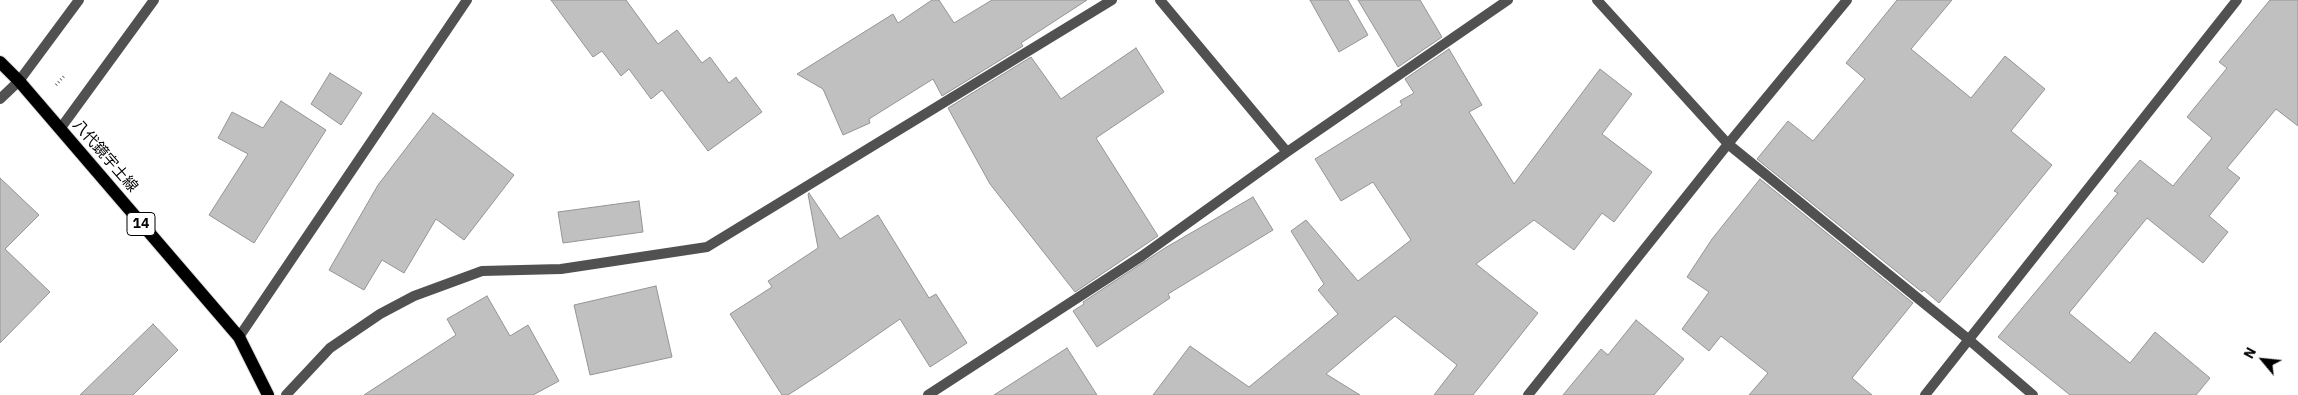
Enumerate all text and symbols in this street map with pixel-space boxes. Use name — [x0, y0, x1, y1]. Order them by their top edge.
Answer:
street label: 八代鏡宇土線 — [69, 116, 141, 196]
road number: 14 — [127, 212, 155, 235]
north arrow — [2238, 335, 2288, 385]
text: N — [2239, 344, 2260, 362]

